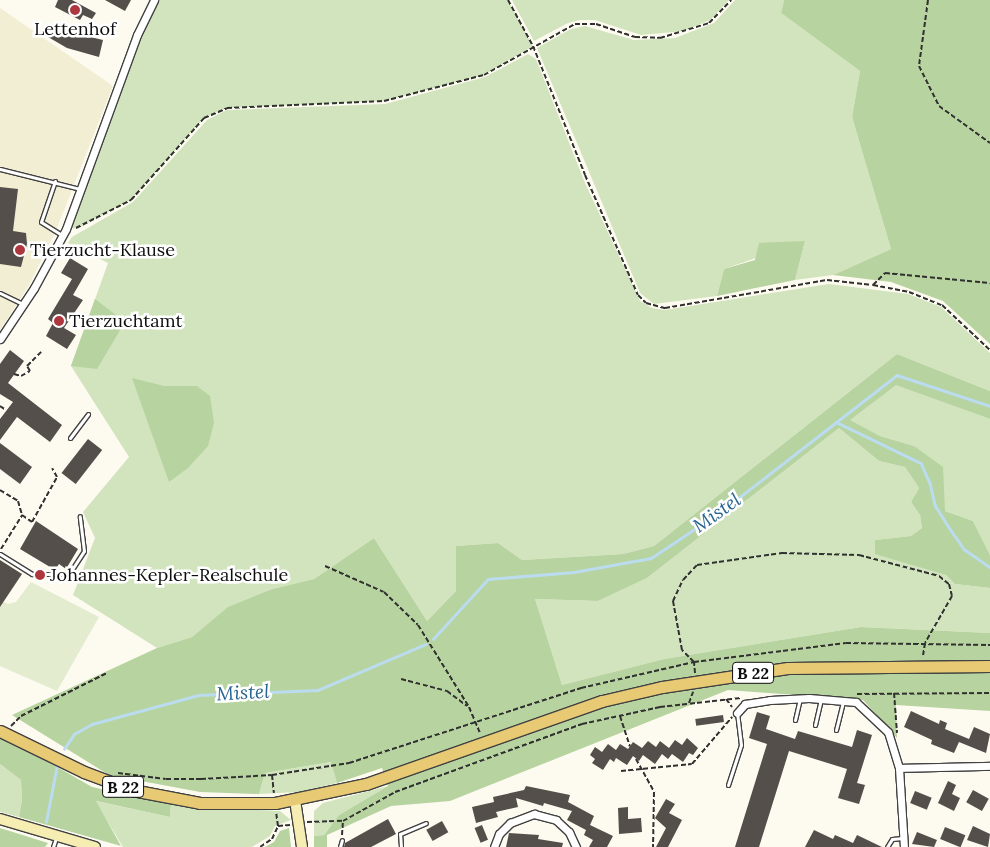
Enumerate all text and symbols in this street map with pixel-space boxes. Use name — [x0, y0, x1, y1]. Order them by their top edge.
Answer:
marker: Lettenhof — [69, 4, 81, 16]
place label: Lettenhof — [34, 18, 116, 40]
place label: Tierzucht-Klause — [30, 239, 175, 261]
marker: Tierzucht-Klause — [14, 244, 26, 256]
place label: Tierzuchtamt — [69, 310, 182, 332]
marker: Tierzuchtamt — [53, 315, 65, 327]
water label: Mistel — [689, 488, 745, 538]
place label: Johannes-Kepler-Realschule — [50, 564, 288, 586]
marker: Johannes-Kepler-Realschule — [34, 569, 46, 581]
road number: B 22 — [732, 660, 774, 686]
water label: Mistel — [216, 680, 270, 706]
road number: B 22 — [102, 774, 144, 800]

